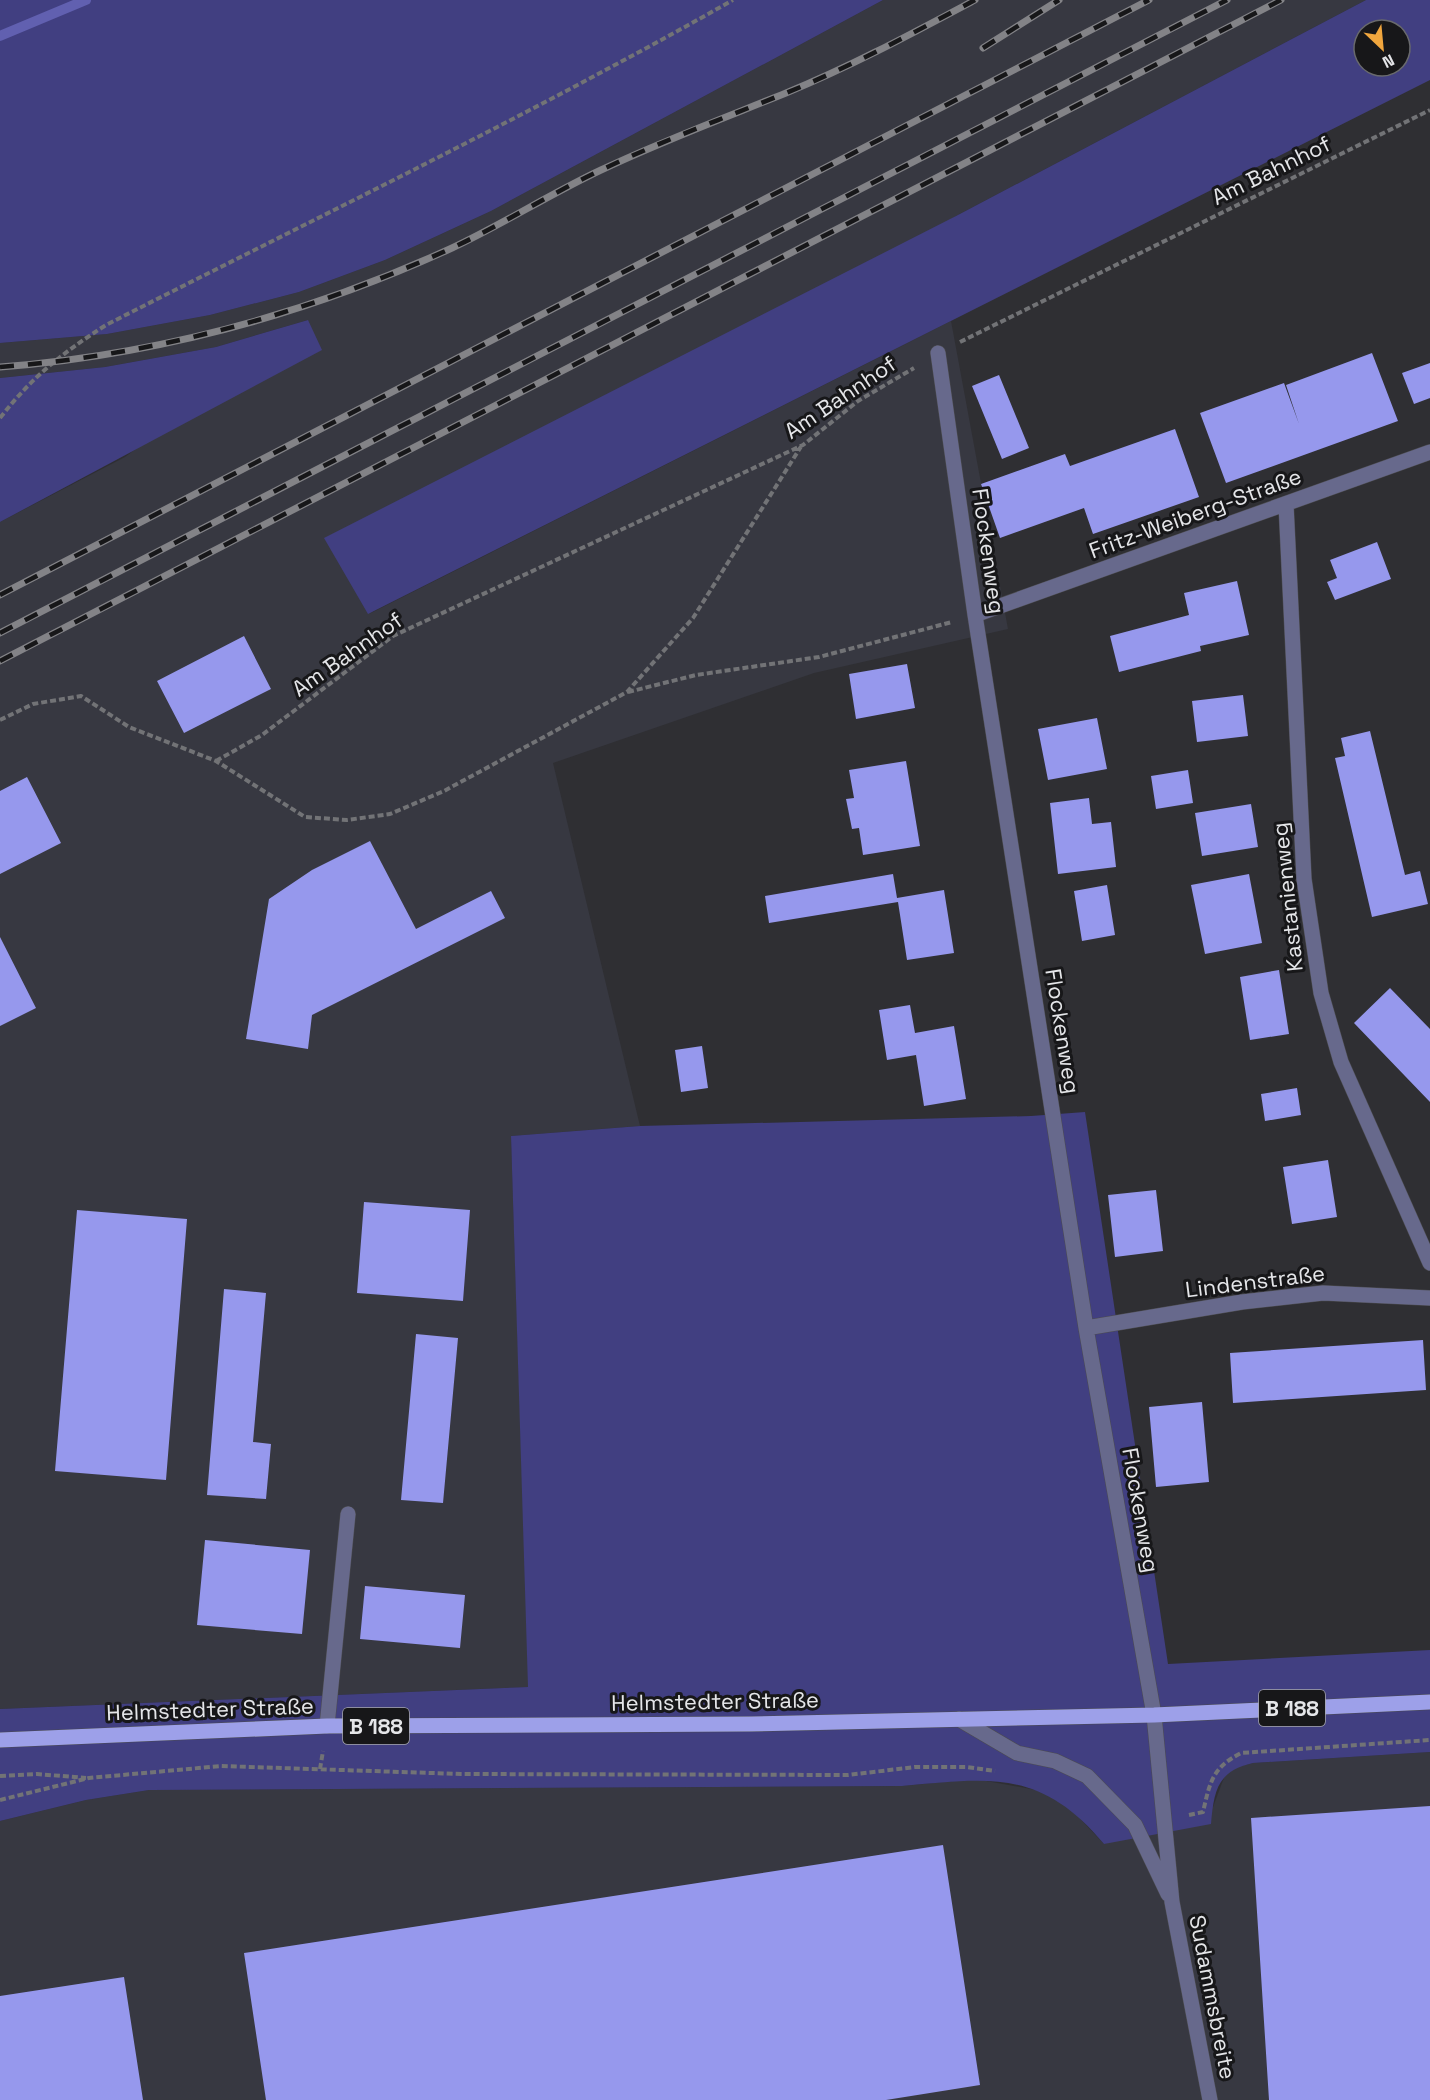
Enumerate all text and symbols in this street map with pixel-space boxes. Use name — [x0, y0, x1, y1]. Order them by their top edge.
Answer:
north arrow — [1352, 18, 1412, 78]
text: N — [1379, 49, 1398, 73]
street label: Am Bahnhof — [1207, 129, 1335, 211]
street label: Am Bahnhof — [779, 349, 902, 445]
street label: Fritz-Weiberg-Straße — [1085, 462, 1305, 564]
street label: Flockenweg — [966, 487, 1012, 615]
street label: Am Bahnhof — [286, 605, 408, 702]
street label: Kastanienweg — [1265, 821, 1309, 973]
street label: Flockenweg — [1039, 966, 1087, 1096]
street label: Lindenstraße — [1184, 1259, 1326, 1303]
street label: Flockenweg — [1116, 1445, 1166, 1575]
street label: Helmstedter Straße — [611, 1685, 819, 1717]
road number: B 188 — [1259, 1690, 1325, 1726]
street label: Helmstedter Straße — [106, 1691, 314, 1727]
road number: B 188 — [343, 1708, 409, 1744]
street label: Sudammsbreite — [1183, 1913, 1243, 2081]

